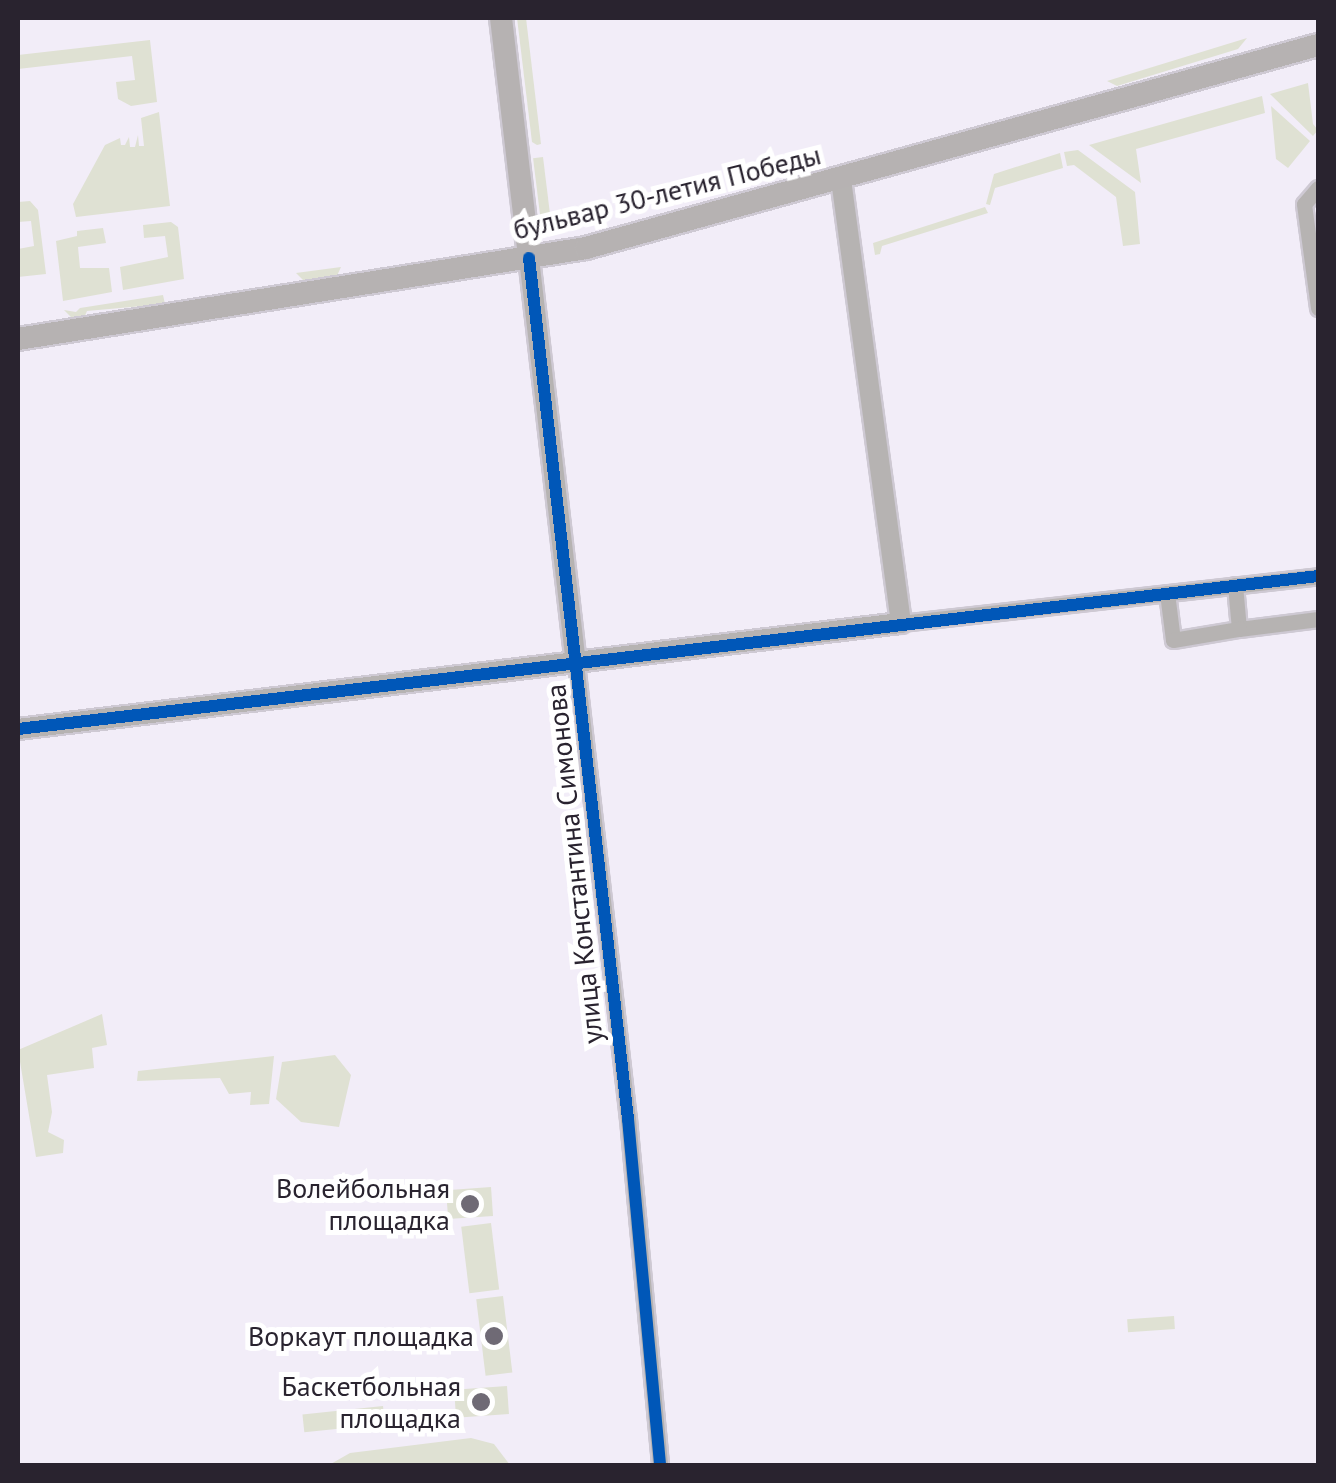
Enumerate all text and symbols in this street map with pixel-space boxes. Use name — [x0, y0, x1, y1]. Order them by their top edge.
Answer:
street label: бульвар 30-летия Победы — [510, 138, 824, 246]
street label: улица Константина Симонова — [538, 682, 610, 1046]
place label: Волейбольная площадка — [276, 1171, 450, 1237]
marker: Волейбольная площадка — [459, 1193, 481, 1215]
place label: Воркаут площадка — [247, 1319, 474, 1353]
marker: Воркаут площадка — [483, 1325, 505, 1347]
place label: Баскетбольная площадка — [281, 1369, 461, 1435]
marker: Баскетбольная площадка — [470, 1391, 492, 1413]

